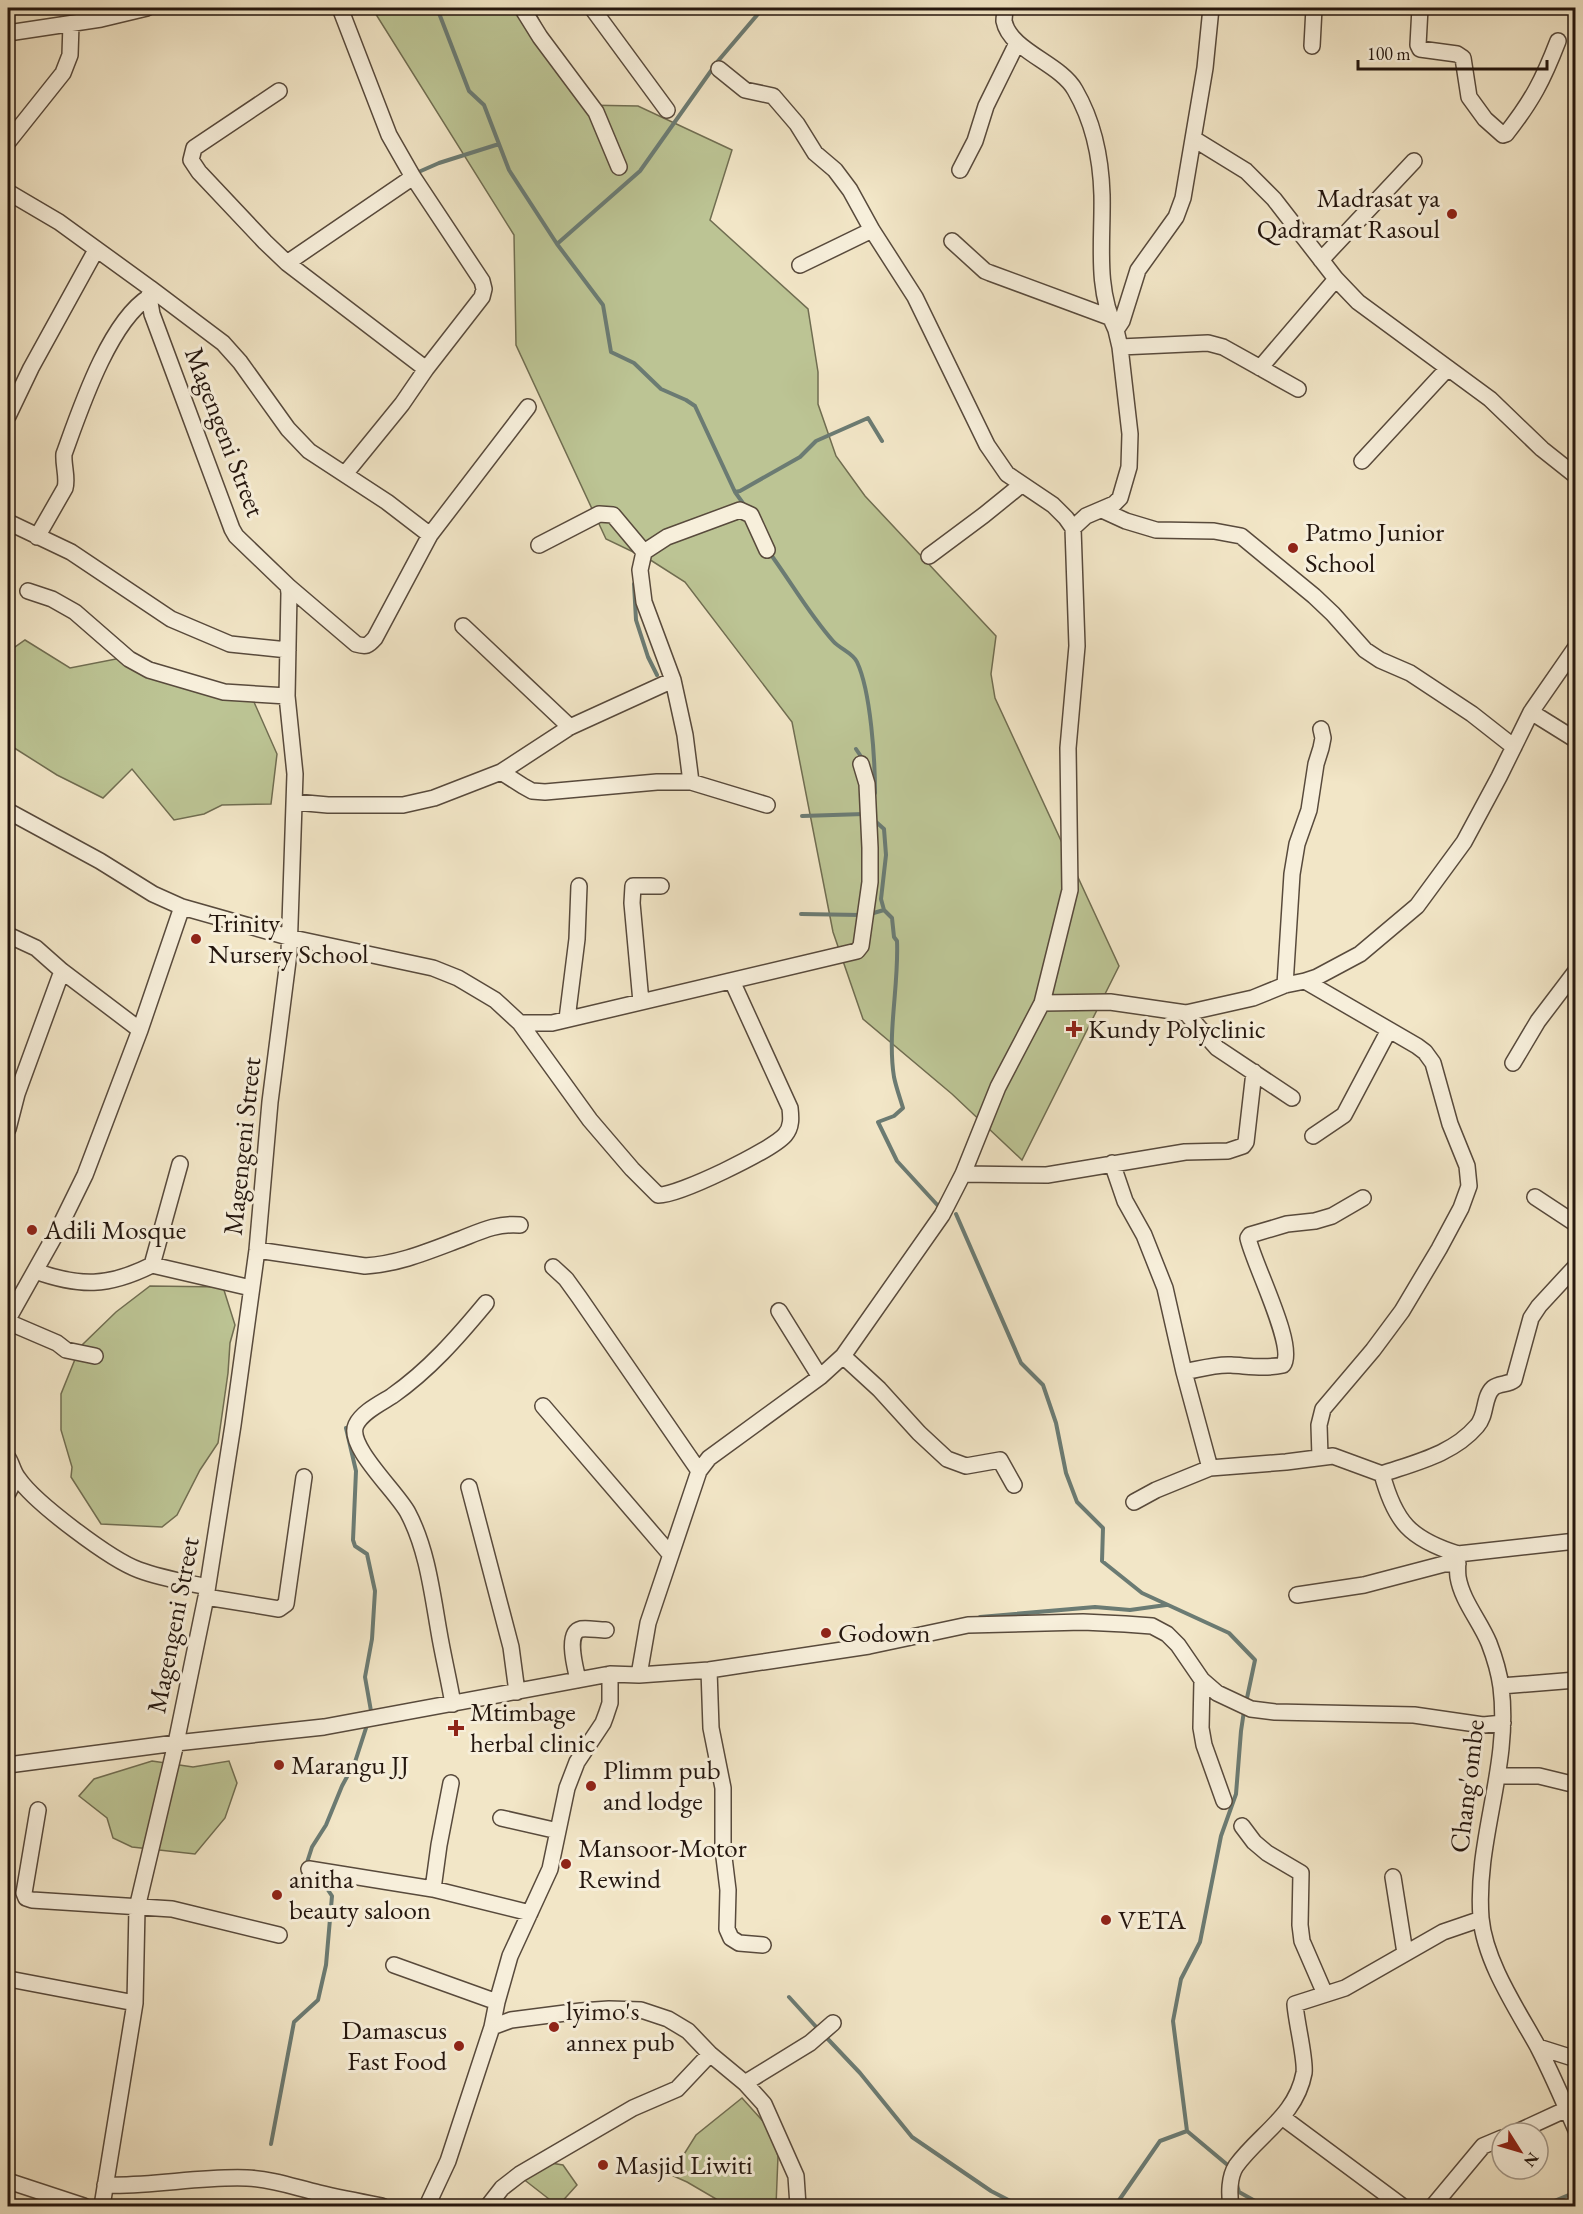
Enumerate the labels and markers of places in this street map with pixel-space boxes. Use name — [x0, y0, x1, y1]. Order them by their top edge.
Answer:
place label: Madrasat ya Qadramat Rasoul — [1257, 180, 1440, 246]
marker: Madrasat ya Qadramat Rasoul — [1445, 207, 1459, 221]
place label: Patmo Junior School — [1305, 514, 1444, 580]
marker: Patmo Junior School — [1286, 541, 1300, 555]
place label: Trinity Nursery School — [208, 905, 368, 971]
marker: Trinity Nursery School — [189, 932, 203, 946]
place label: Kundy Polyclinic — [1088, 1011, 1266, 1046]
marker: Kundy Polyclinic — [1065, 1020, 1083, 1038]
place label: Adili Mosque — [43, 1212, 186, 1247]
marker: Adili Mosque — [25, 1223, 39, 1237]
place label: Godown — [838, 1615, 930, 1650]
marker: Godown — [819, 1626, 833, 1640]
place label: Mtimbage herbal clinic — [470, 1694, 595, 1760]
marker: Mtimbage herbal clinic — [447, 1719, 465, 1737]
place label: Marangu JJ — [291, 1747, 409, 1782]
place label: Plimm pub and lodge — [603, 1752, 721, 1818]
marker: Marangu JJ — [272, 1758, 286, 1772]
marker: Plimm pub and lodge — [584, 1779, 598, 1793]
place label: Mansoor-Motor Rewind — [578, 1830, 747, 1896]
marker: Mansoor-Motor Rewind — [559, 1857, 573, 1871]
place label: anitha beauty saloon — [289, 1861, 431, 1927]
marker: anitha beauty saloon — [270, 1888, 284, 1902]
place label: VETA — [1118, 1902, 1186, 1937]
marker: VETA — [1099, 1913, 1113, 1927]
place label: lyimo's annex pub — [566, 1993, 675, 2059]
place label: Damascus Fast Food — [341, 2012, 447, 2078]
marker: lyimo's annex pub — [547, 2020, 561, 2034]
marker: Damascus Fast Food — [452, 2039, 466, 2053]
place label: Masjid Liwiti — [615, 2147, 753, 2182]
marker: Masjid Liwiti — [596, 2158, 610, 2172]

